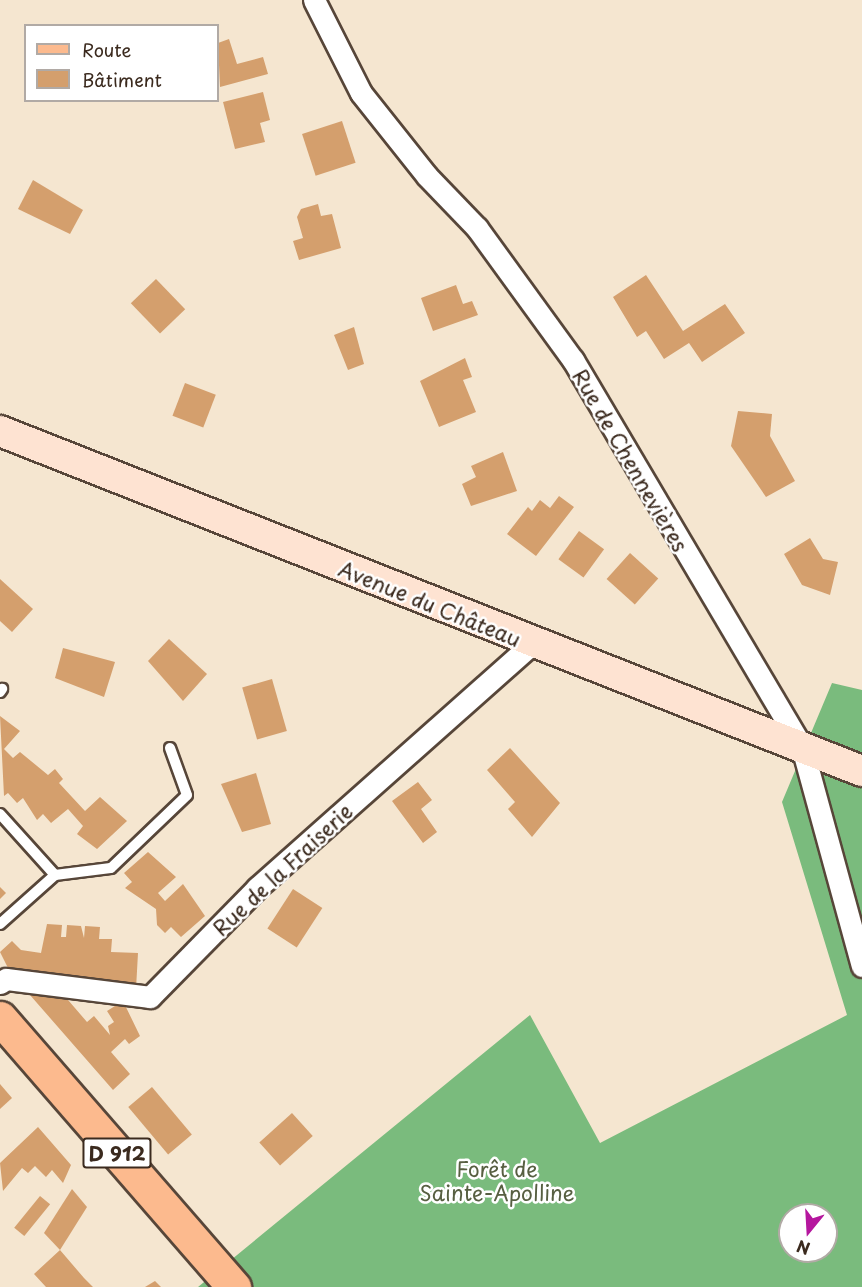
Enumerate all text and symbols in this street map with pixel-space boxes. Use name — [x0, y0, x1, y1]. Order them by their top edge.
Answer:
legend — [24, 24, 219, 102]
text: Route — [82, 36, 131, 63]
text: Bâtiment — [82, 66, 162, 93]
street label: Rue de Chennevières — [567, 362, 695, 558]
street label: Avenue du Château — [335, 555, 525, 651]
street label: Rue de la Fraiserie — [205, 796, 359, 942]
road number: D 912 — [81, 1136, 153, 1170]
park label: Forêt de Sainte-Apolline — [419, 1155, 575, 1205]
north arrow — [778, 1203, 838, 1263]
text: N — [793, 1235, 813, 1262]

